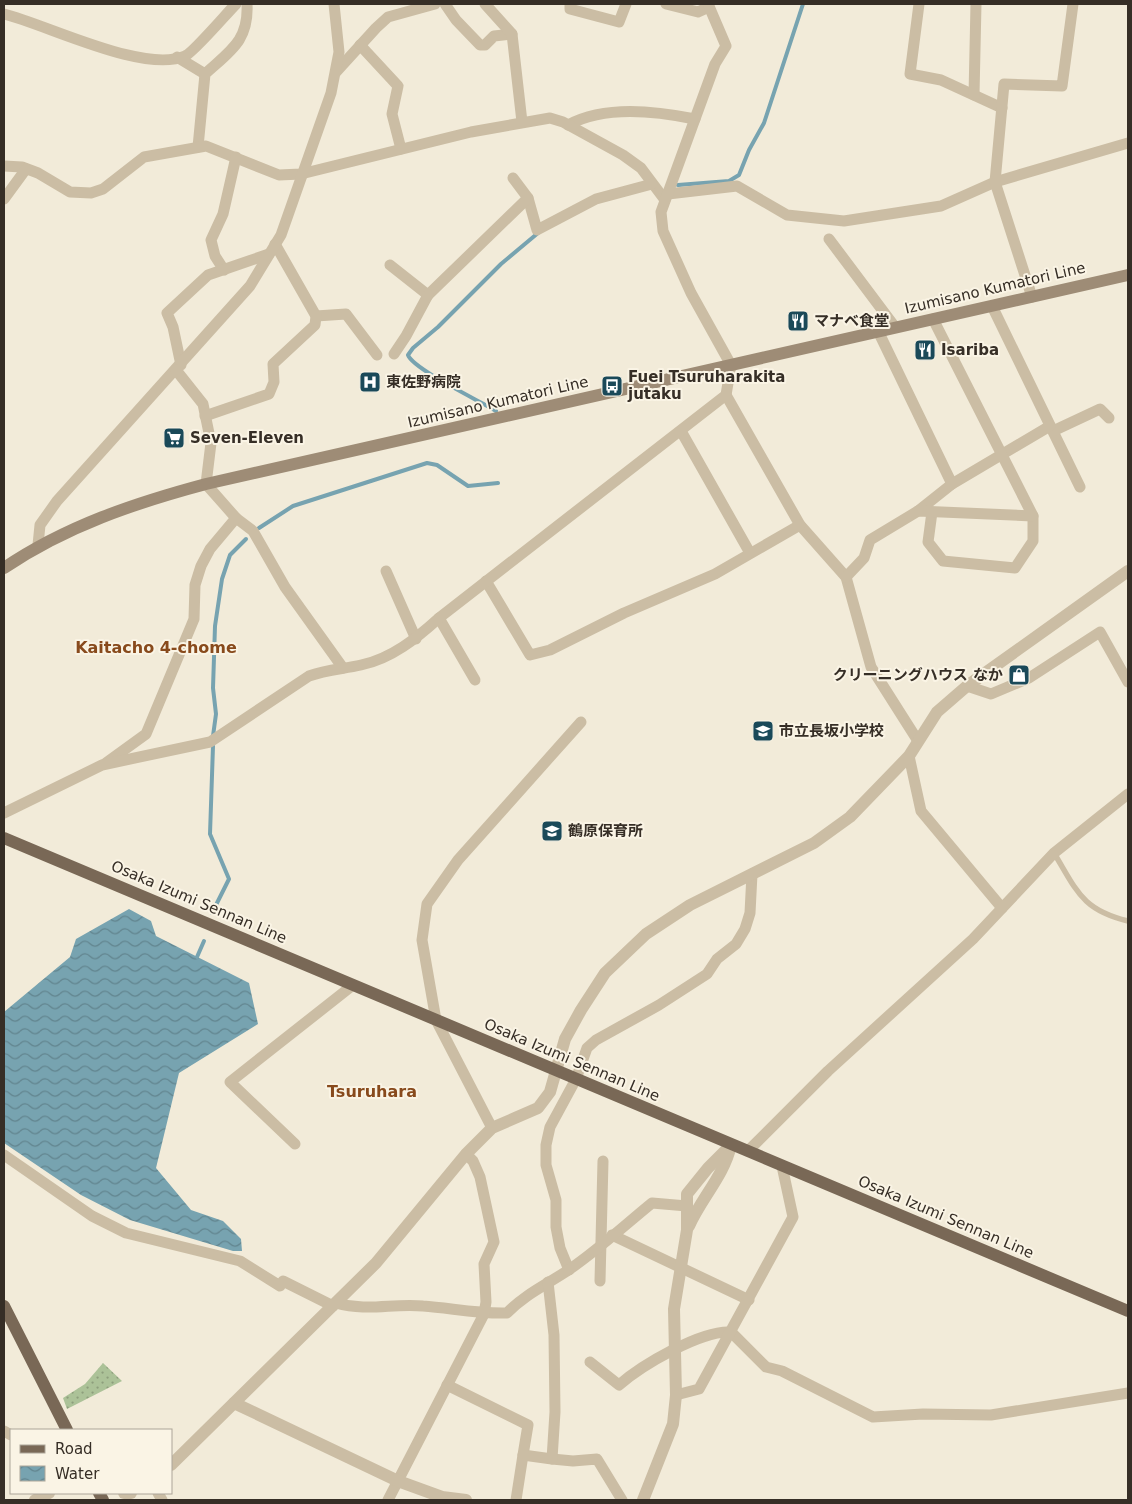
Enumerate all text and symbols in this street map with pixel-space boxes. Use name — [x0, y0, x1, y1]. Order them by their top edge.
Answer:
street label: Izumisano Kumatori Line — [903, 258, 1087, 318]
restaurant icon: マナベ食堂 — [786, 309, 810, 333]
place label: マナベ食堂 — [814, 312, 889, 330]
restaurant icon: Isariba — [913, 338, 937, 362]
place label: Isariba — [941, 341, 999, 359]
place label: Fuei Tsuruharakita jutaku — [627, 368, 785, 403]
hospital icon: 東佐野病院 — [358, 370, 382, 394]
street label: Izumisano Kumatori Line — [406, 372, 590, 432]
place label: 東佐野病院 — [386, 373, 461, 391]
bus stop icon: Fuei Tsuruharakita jutaku — [600, 374, 624, 398]
supermarket icon: Seven-Eleven — [162, 426, 186, 450]
place label: Seven-Eleven — [190, 429, 304, 447]
district label: Kaitacho 4-chome — [75, 638, 237, 657]
shop icon: クリーニングハウス なか — [1007, 663, 1031, 687]
place label: クリーニングハウス なか — [833, 666, 1003, 684]
school or university icon: 市立長坂小学校 — [751, 719, 775, 743]
place label: 市立長坂小学校 — [779, 722, 884, 740]
school or university icon: 鶴原保育所 — [540, 819, 564, 843]
place label: 鶴原保育所 — [568, 822, 643, 840]
street label: Osaka Izumi Sennan Line — [108, 857, 290, 947]
street label: Osaka Izumi Sennan Line — [481, 1015, 663, 1105]
district label: Tsuruhara — [327, 1082, 417, 1101]
street label: Osaka Izumi Sennan Line — [855, 1172, 1037, 1262]
legend — [10, 1429, 172, 1494]
text: Road — [55, 1440, 93, 1458]
text: Water — [55, 1465, 100, 1483]

